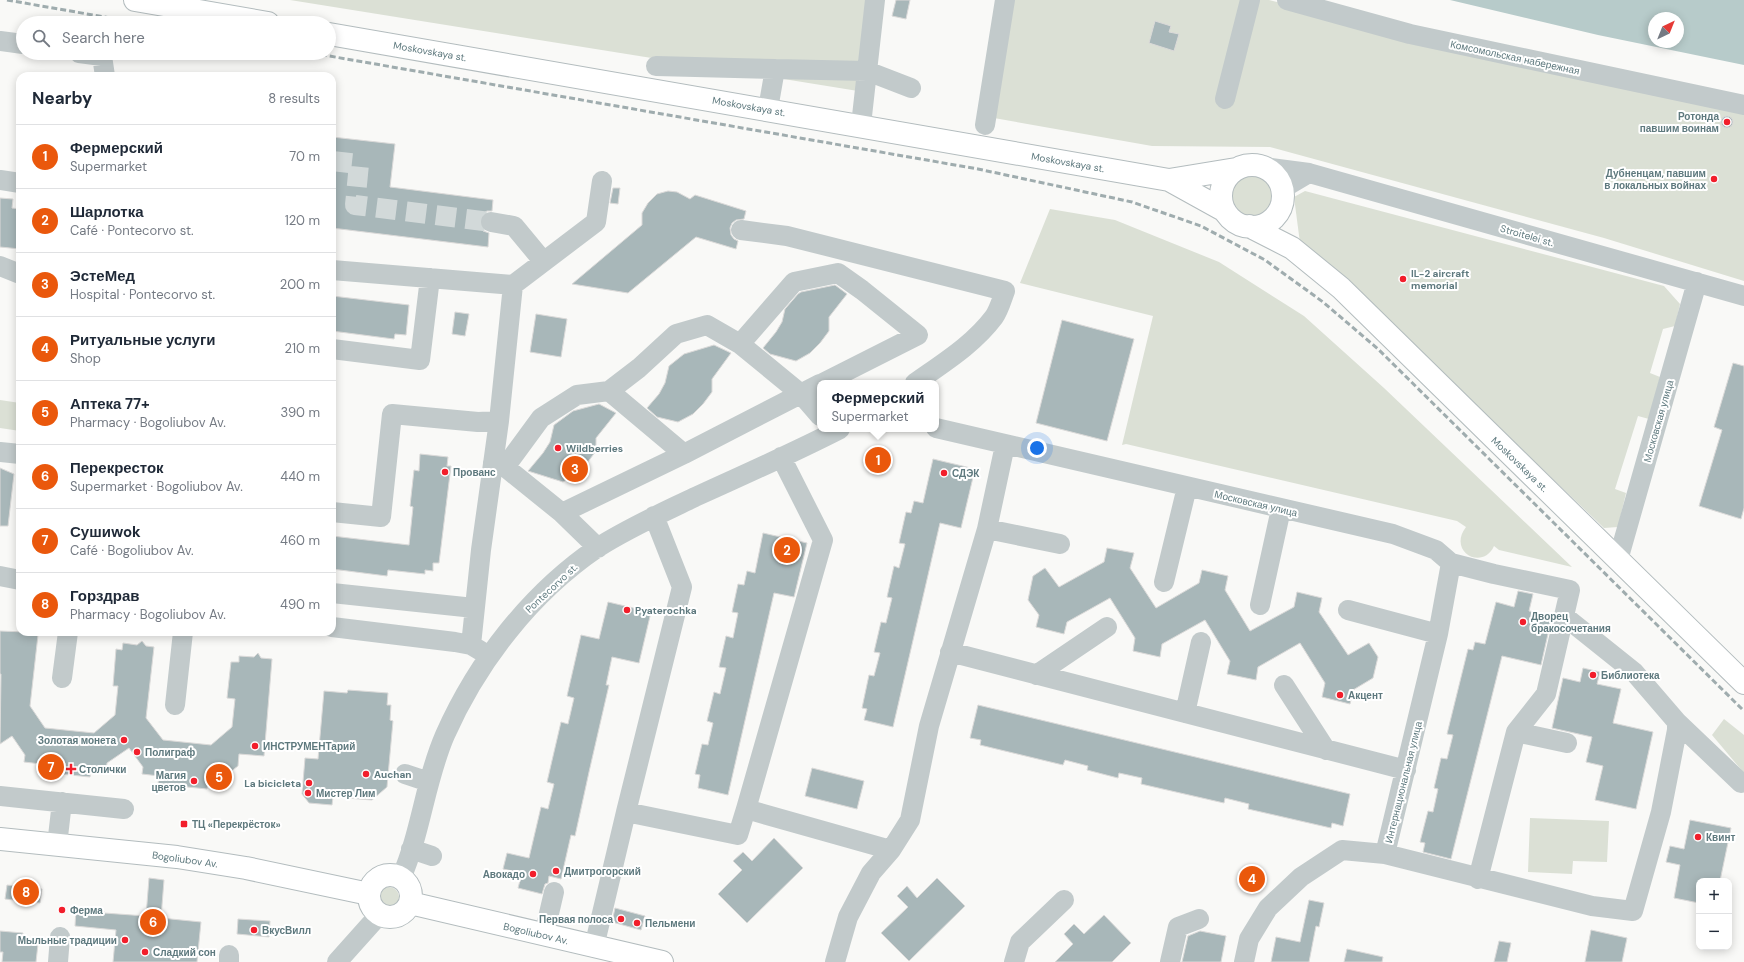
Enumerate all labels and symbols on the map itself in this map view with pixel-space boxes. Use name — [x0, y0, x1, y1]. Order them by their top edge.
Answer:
north arrow — [1648, 12, 1684, 48]
street label: Комсомольская набережная — [1449, 37, 1581, 78]
street label: Moskovskaya st. — [392, 39, 468, 64]
street label: Moskovskaya st. — [711, 94, 787, 119]
place label: Ротонда павшим воинам — [1640, 110, 1719, 135]
marker: Ротонда павшим воинам — [1722, 117, 1732, 127]
street label: Moskovskaya st. — [1030, 150, 1106, 175]
place label: Дубненцам, павшим в локальных войнах — [1604, 167, 1706, 192]
marker: Дубненцам, павшим в локальных войнах — [1709, 174, 1719, 184]
street label: Stroitelei st. — [1499, 222, 1555, 249]
place label: IL-2 aircraft memorial — [1411, 267, 1469, 292]
marker: IL-2 aircraft memorial — [1398, 274, 1408, 284]
street label: Московская улица — [1641, 378, 1677, 464]
street label: Moskovskaya st. — [1488, 434, 1551, 495]
your location — [1027, 438, 1047, 458]
place label: Wildberries — [566, 442, 623, 455]
marker: Wildberries — [553, 443, 563, 453]
pin: 1 — [865, 445, 891, 475]
pin: 3 — [562, 454, 588, 484]
place label: Прованс — [453, 466, 496, 479]
marker: Прованс — [440, 467, 450, 477]
place label: СДЭК — [952, 467, 980, 480]
marker: СДЭК — [939, 468, 949, 478]
street label: Московская улица — [1213, 488, 1299, 519]
pin: 2 — [774, 535, 800, 565]
street label: Pontecorvo st. — [523, 561, 580, 616]
place label: Pyaterochka — [635, 604, 697, 617]
marker: Pyaterochka — [622, 605, 632, 615]
place label: Дворец бракосочетания — [1531, 610, 1611, 635]
marker: Дворец бракосочетания — [1518, 617, 1528, 627]
place label: Библиотека — [1601, 669, 1660, 682]
marker: Библиотека — [1588, 670, 1598, 680]
place label: Акцент — [1348, 689, 1383, 702]
marker: Акцент — [1335, 690, 1345, 700]
street label: Интернациональная улица — [1382, 719, 1425, 844]
place label: Золотая монета — [38, 734, 116, 747]
marker: Золотая монета — [119, 735, 129, 745]
place label: ИНСТРУМЕНТарий — [263, 740, 355, 753]
marker: ИНСТРУМЕНТарий — [250, 741, 260, 751]
place label: Полиграф — [145, 746, 195, 759]
marker: Полиграф — [132, 747, 142, 757]
pin: 7 — [38, 752, 64, 782]
pin: 5 — [206, 762, 232, 792]
place label: Столички — [79, 763, 126, 776]
marker: Столички — [66, 764, 76, 774]
place label: Auchan — [374, 768, 411, 781]
place label: Магия цветов — [151, 769, 186, 794]
marker: Auchan — [361, 769, 371, 779]
marker: Магия цветов — [189, 776, 199, 786]
place label: La bicicleta — [244, 777, 301, 790]
marker: La bicicleta — [304, 778, 314, 788]
place label: Мистер Лим — [316, 787, 376, 800]
marker: Мистер Лим — [303, 788, 313, 798]
place label: ТЦ «Перекрёсток» — [192, 818, 281, 831]
marker: ТЦ «Перекрёсток» — [179, 819, 189, 829]
place label: Квинт — [1706, 831, 1735, 844]
marker: Квинт — [1693, 832, 1703, 842]
street label: Bogoliubov Av. — [151, 848, 219, 871]
pin: 4 — [1239, 864, 1265, 894]
place label: Дмитрогорский — [564, 865, 641, 878]
marker: Дмитрогорский — [551, 866, 561, 876]
place label: Авокадо — [483, 868, 525, 881]
marker: Авокадо — [528, 869, 538, 879]
pin: 8 — [13, 877, 39, 907]
place label: Ферма — [70, 904, 103, 917]
marker: Ферма — [57, 905, 67, 915]
pin: 6 — [140, 907, 166, 937]
place label: Первая полоса — [539, 913, 613, 926]
marker: Первая полоса — [616, 914, 626, 924]
place label: Пельмени — [645, 917, 695, 930]
marker: Пельмени — [632, 918, 642, 928]
street label: Bogoliubov Av. — [502, 920, 570, 947]
place label: ВкусВилл — [262, 924, 311, 937]
marker: ВкусВилл — [249, 925, 259, 935]
place label: Мыльные традиции — [18, 934, 117, 947]
marker: Мыльные традиции — [120, 935, 130, 945]
place label: Сладкий сон — [153, 946, 216, 959]
marker: Сладкий сон — [140, 947, 150, 957]

